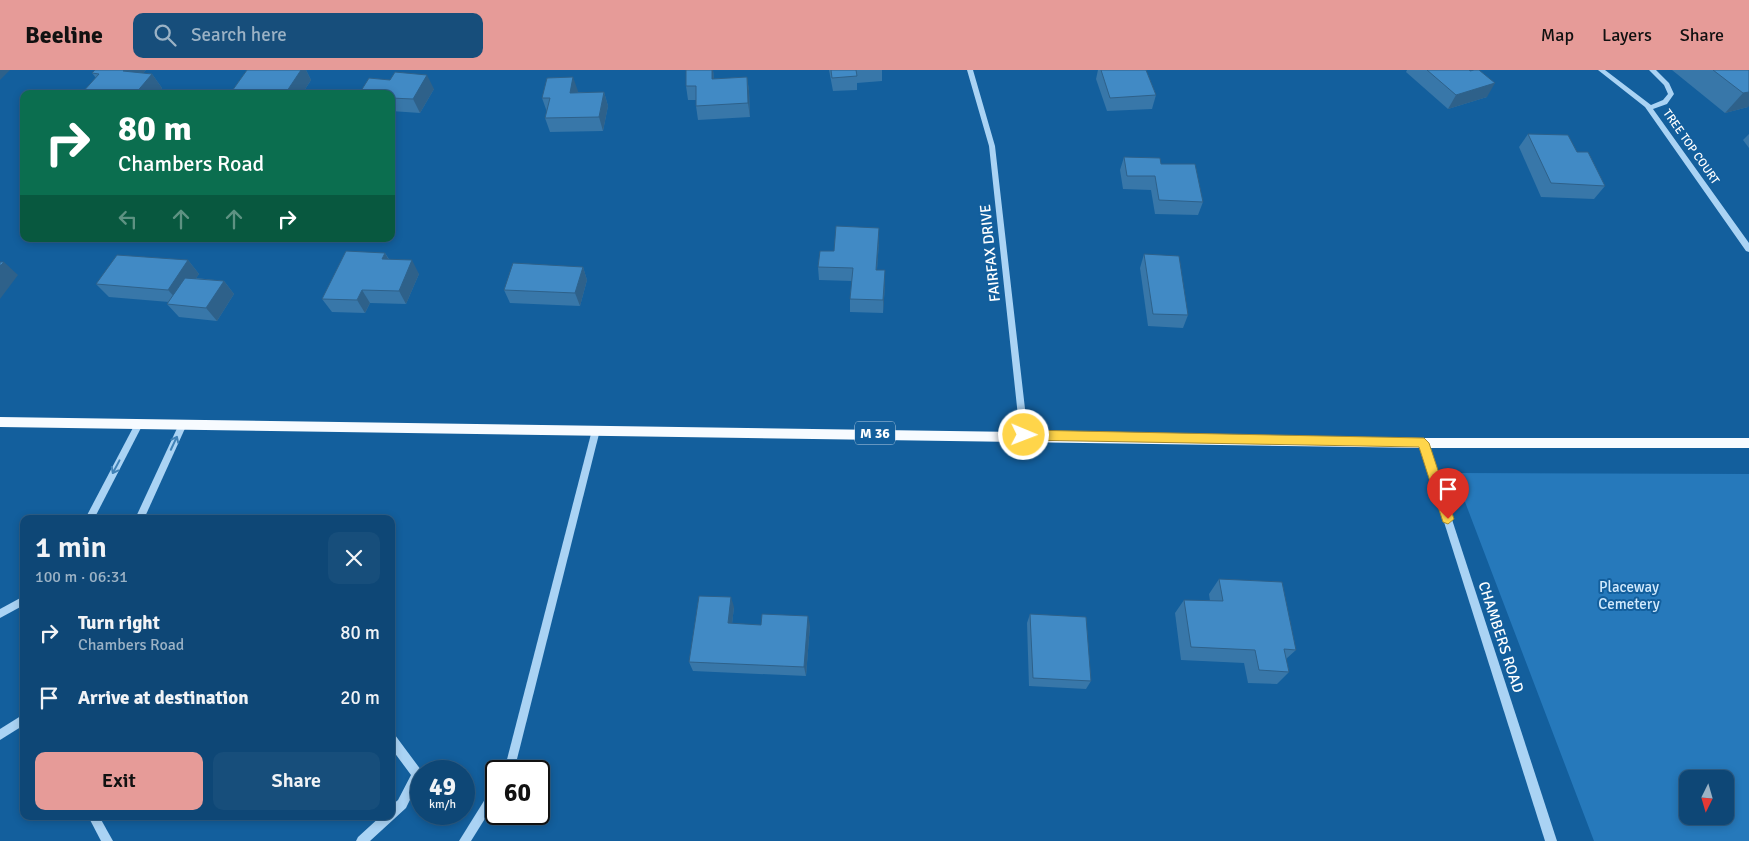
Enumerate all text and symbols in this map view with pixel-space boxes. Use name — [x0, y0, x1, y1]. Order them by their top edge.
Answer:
search box — [133, 13, 483, 58]
text: Beeline — [25, 20, 103, 50]
icon: search — [151, 21, 179, 49]
text: Search here — [191, 23, 287, 47]
text: Map — [1541, 24, 1574, 46]
text: Layers — [1602, 24, 1652, 46]
text: Share — [1680, 24, 1724, 46]
text: 80 m — [118, 107, 192, 150]
street label: TREE TOP COURT — [1660, 107, 1723, 188]
icon: right — [35, 110, 100, 175]
text: Chambers Road — [118, 150, 264, 177]
street label: FAIRFAX DRIVE — [976, 203, 1004, 303]
icon: left — [114, 205, 142, 233]
icon: ahead — [167, 205, 195, 233]
icon: ahead — [220, 205, 248, 233]
icon: right — [273, 205, 301, 233]
position arrow — [997, 408, 1049, 460]
road number: M 36 — [855, 422, 895, 444]
one-way arrow — [170, 436, 180, 451]
one-way arrow — [111, 460, 121, 475]
pin — [1427, 468, 1469, 519]
icon: arrive — [1434, 475, 1462, 503]
text: 1 min — [35, 529, 107, 566]
button: close — [328, 532, 380, 584]
text: 100 m · 06:31 — [35, 567, 128, 587]
park label: Placeway Cemetery — [1598, 578, 1660, 613]
street label: CHAMBERS ROAD — [1475, 579, 1527, 695]
text: Turn right — [78, 611, 160, 635]
icon: right — [35, 619, 63, 647]
text: 80 m — [340, 621, 380, 645]
text: Chambers Road — [78, 635, 184, 655]
icon: arrive — [35, 684, 63, 712]
text: Arrive at destination — [78, 686, 249, 710]
text: 20 m — [340, 686, 380, 710]
button: Exit — [35, 752, 203, 810]
button: Share — [213, 752, 380, 810]
speed limit sign: 60 — [485, 760, 550, 825]
north arrow — [1679, 770, 1734, 825]
map controls — [1679, 770, 1734, 825]
text: 49 — [429, 771, 456, 802]
text: km/h — [429, 797, 456, 812]

